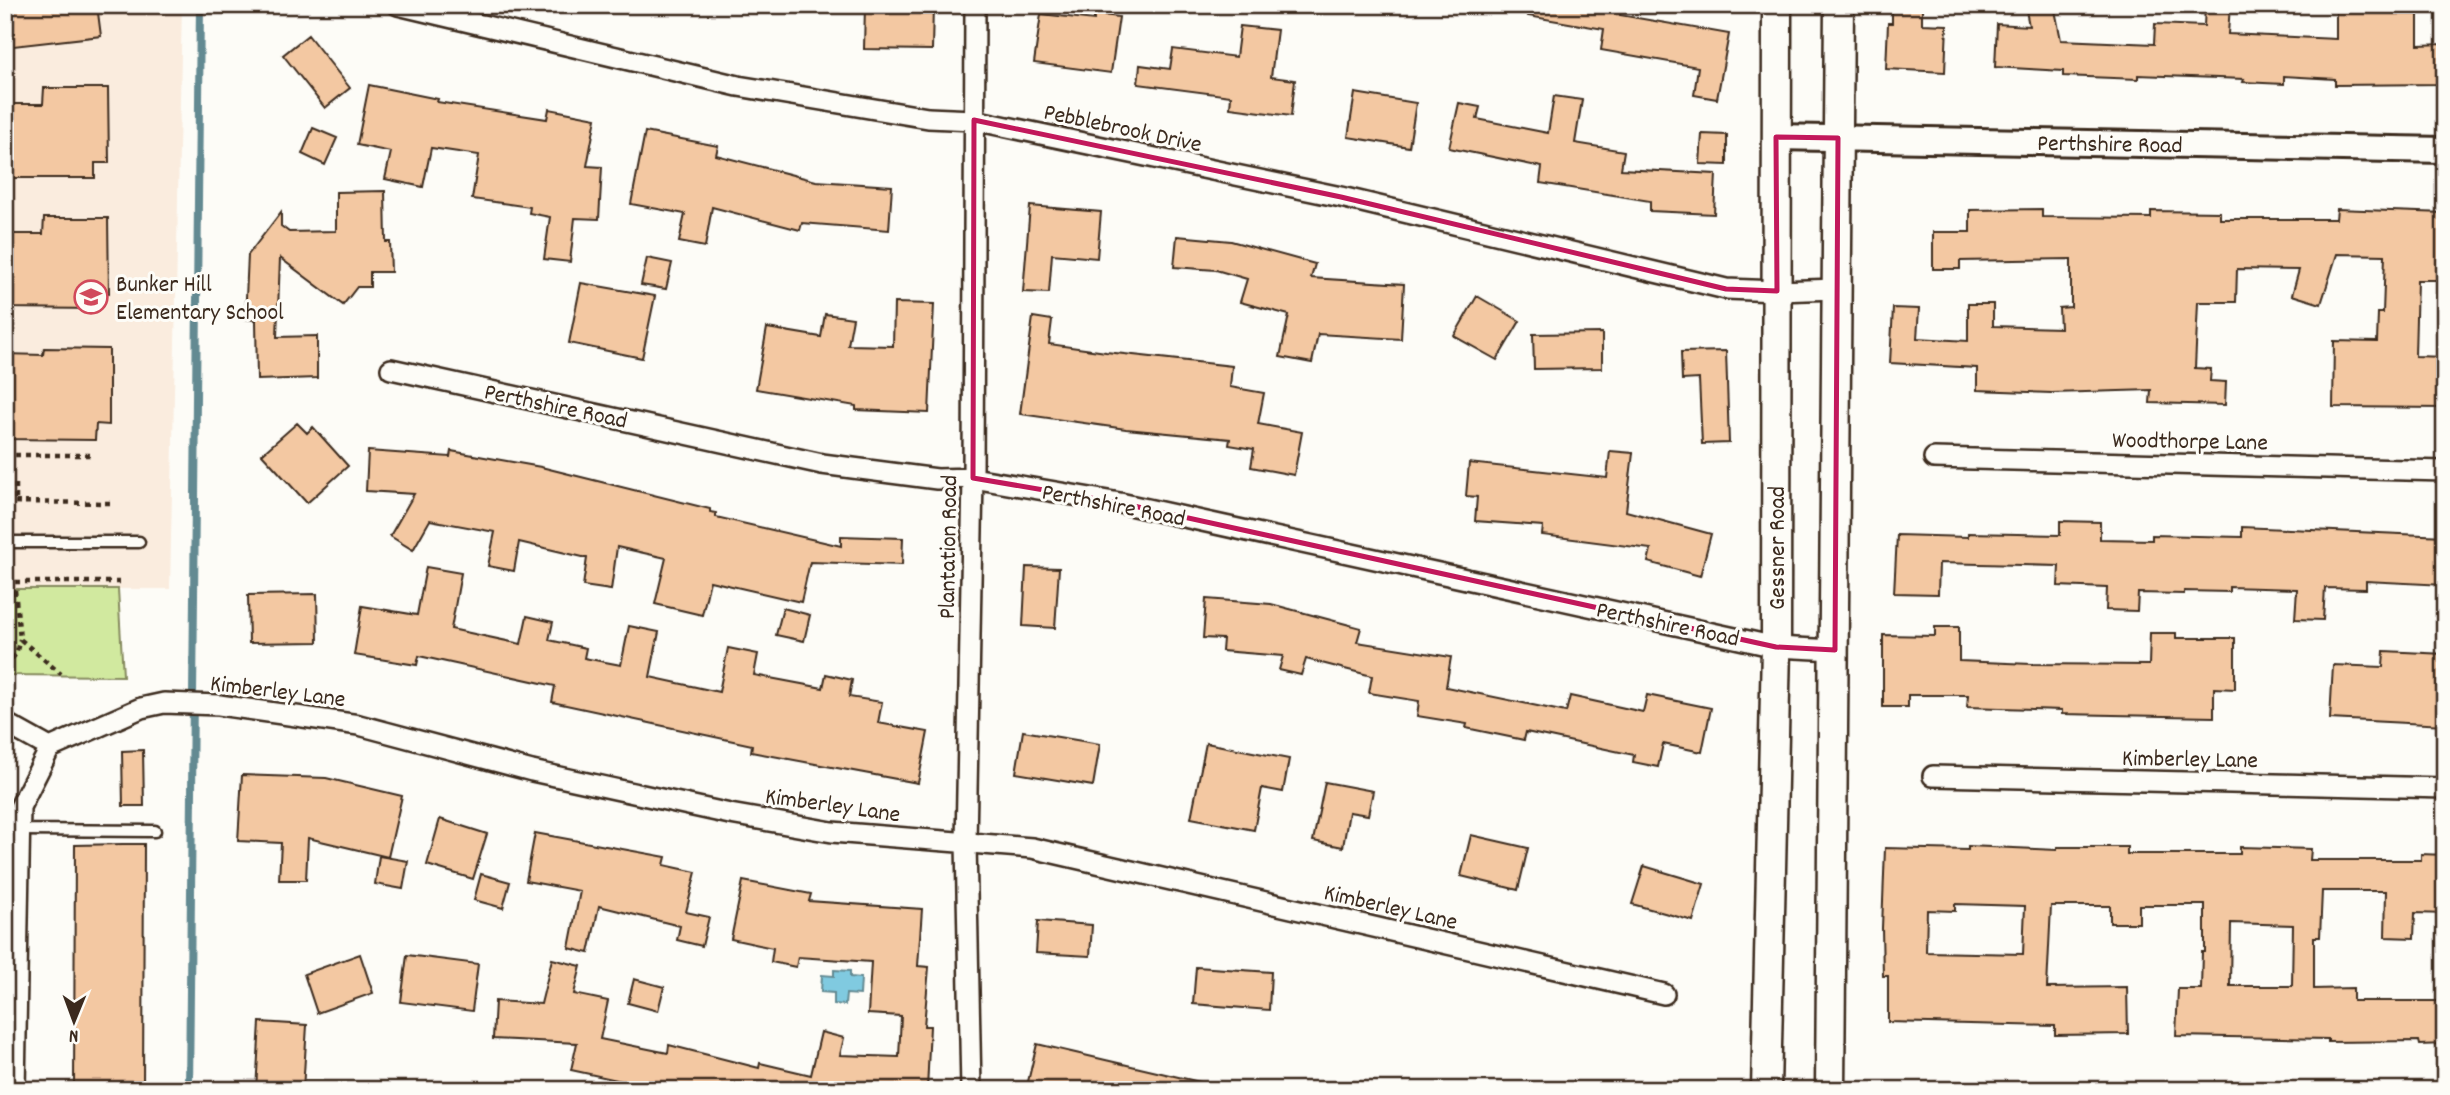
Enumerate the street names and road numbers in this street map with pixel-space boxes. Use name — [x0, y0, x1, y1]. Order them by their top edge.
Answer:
street label: Pebblebrook Drive — [1040, 97, 1205, 163]
street label: Perthshire Road — [2037, 128, 2183, 164]
street label: Perthshire Road — [481, 376, 630, 440]
street label: Woodthorpe Lane — [2112, 425, 2268, 461]
street label: Plantation Road — [932, 475, 968, 620]
street label: Perthshire Road — [1039, 476, 1188, 538]
street label: Gessner Road — [1762, 486, 1796, 610]
street label: Perthshire Road — [1593, 594, 1742, 658]
street label: Kimberley Lane — [208, 668, 347, 718]
street label: Kimberley Lane — [2122, 743, 2258, 779]
street label: Kimberley Lane — [763, 781, 902, 833]
street label: Kimberley Lane — [1320, 877, 1460, 941]

